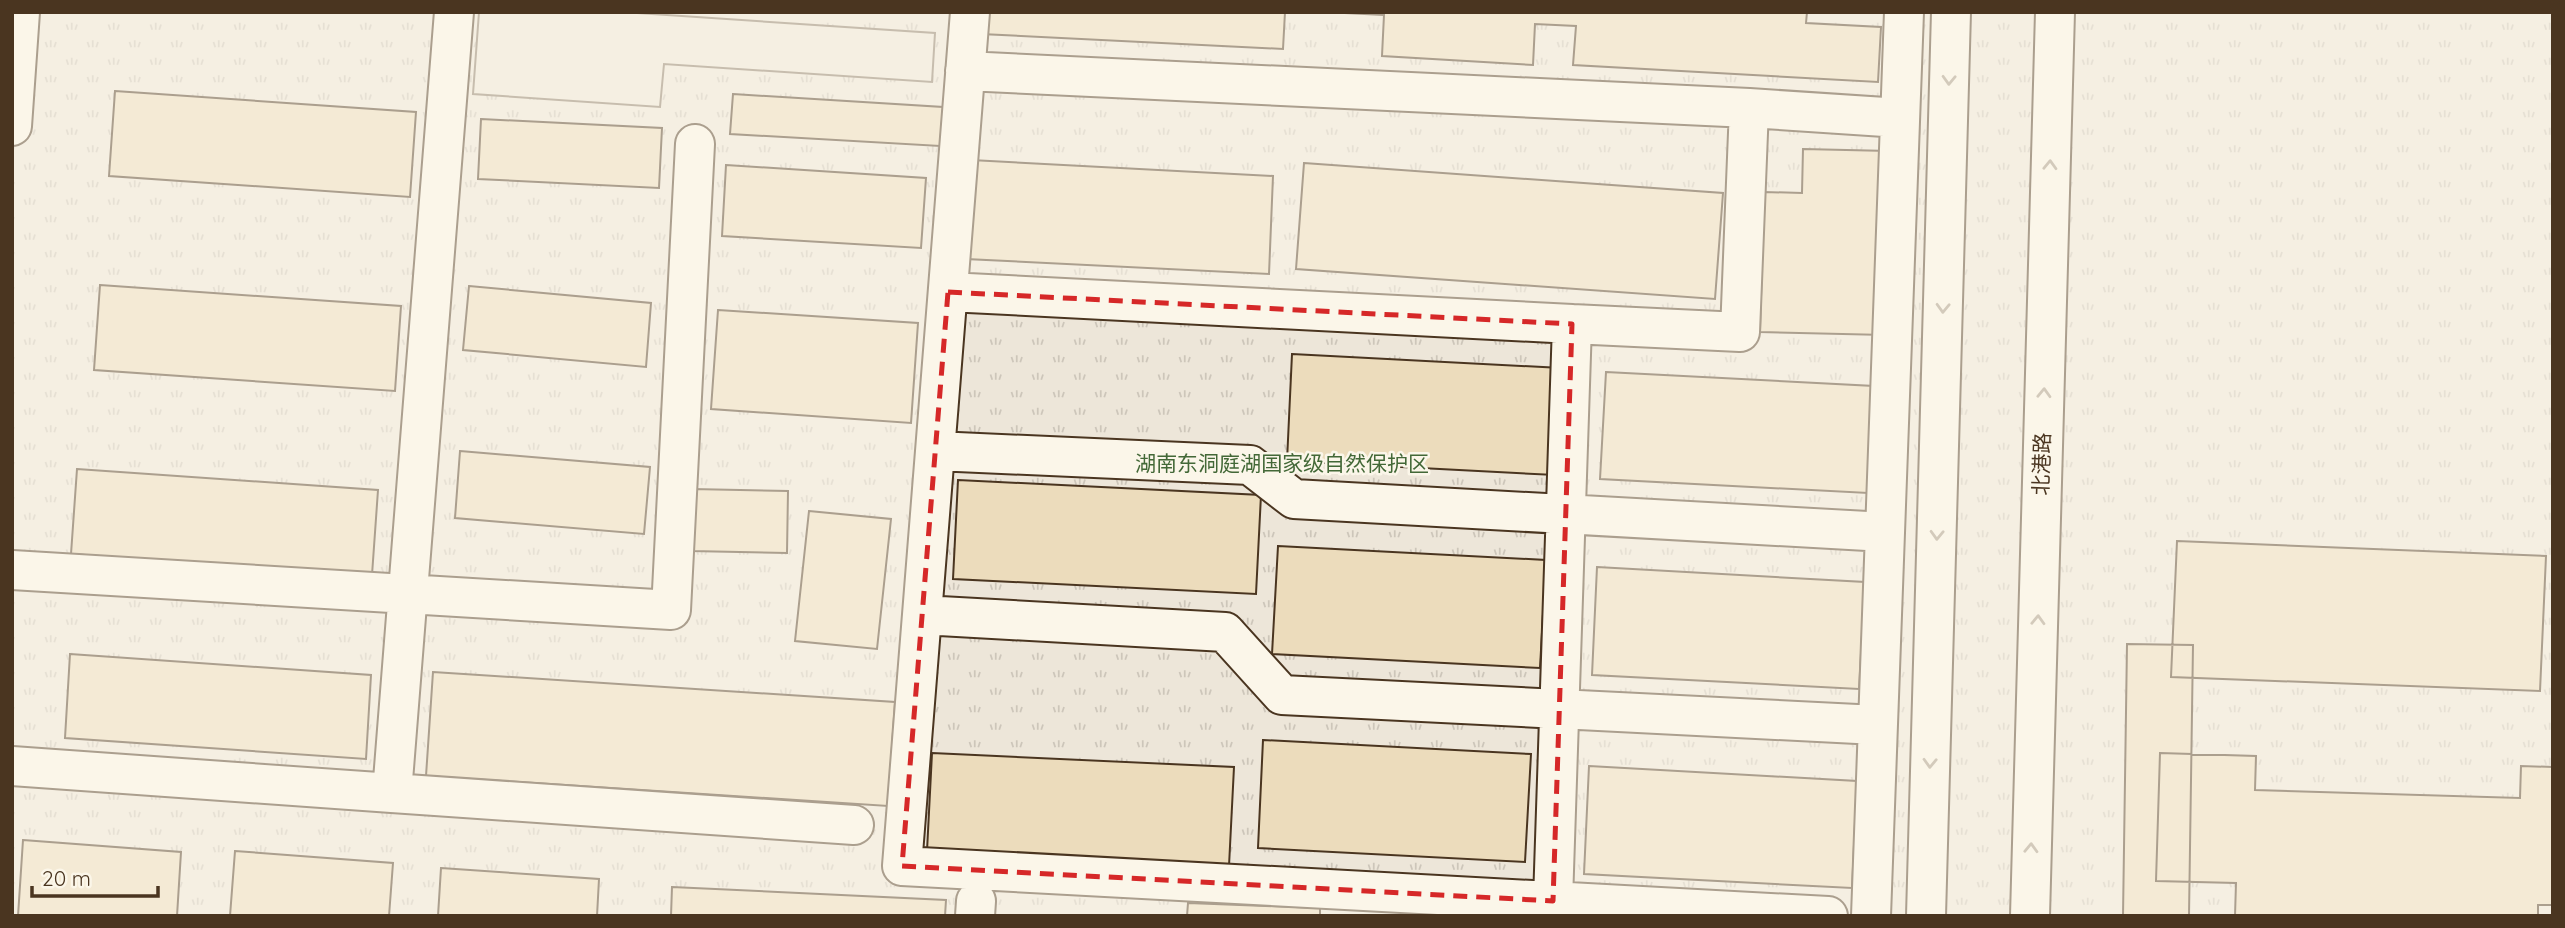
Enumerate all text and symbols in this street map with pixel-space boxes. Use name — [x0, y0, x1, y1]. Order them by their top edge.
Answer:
one-way arrow — [1942, 75, 1957, 86]
one-way arrow — [2043, 160, 2058, 171]
one-way arrow — [1935, 303, 1951, 314]
one-way arrow — [2036, 387, 2052, 397]
street label: 北港路 — [2027, 432, 2055, 496]
park label: 湖南东洞庭湖国家级自然保护区 — [1135, 450, 1429, 476]
one-way arrow — [1929, 530, 1944, 541]
one-way arrow — [2030, 614, 2045, 625]
one-way arrow — [1923, 757, 1938, 768]
one-way arrow — [2024, 842, 2039, 853]
scale bar — [32, 855, 158, 899]
text: 20 m — [42, 865, 91, 891]

